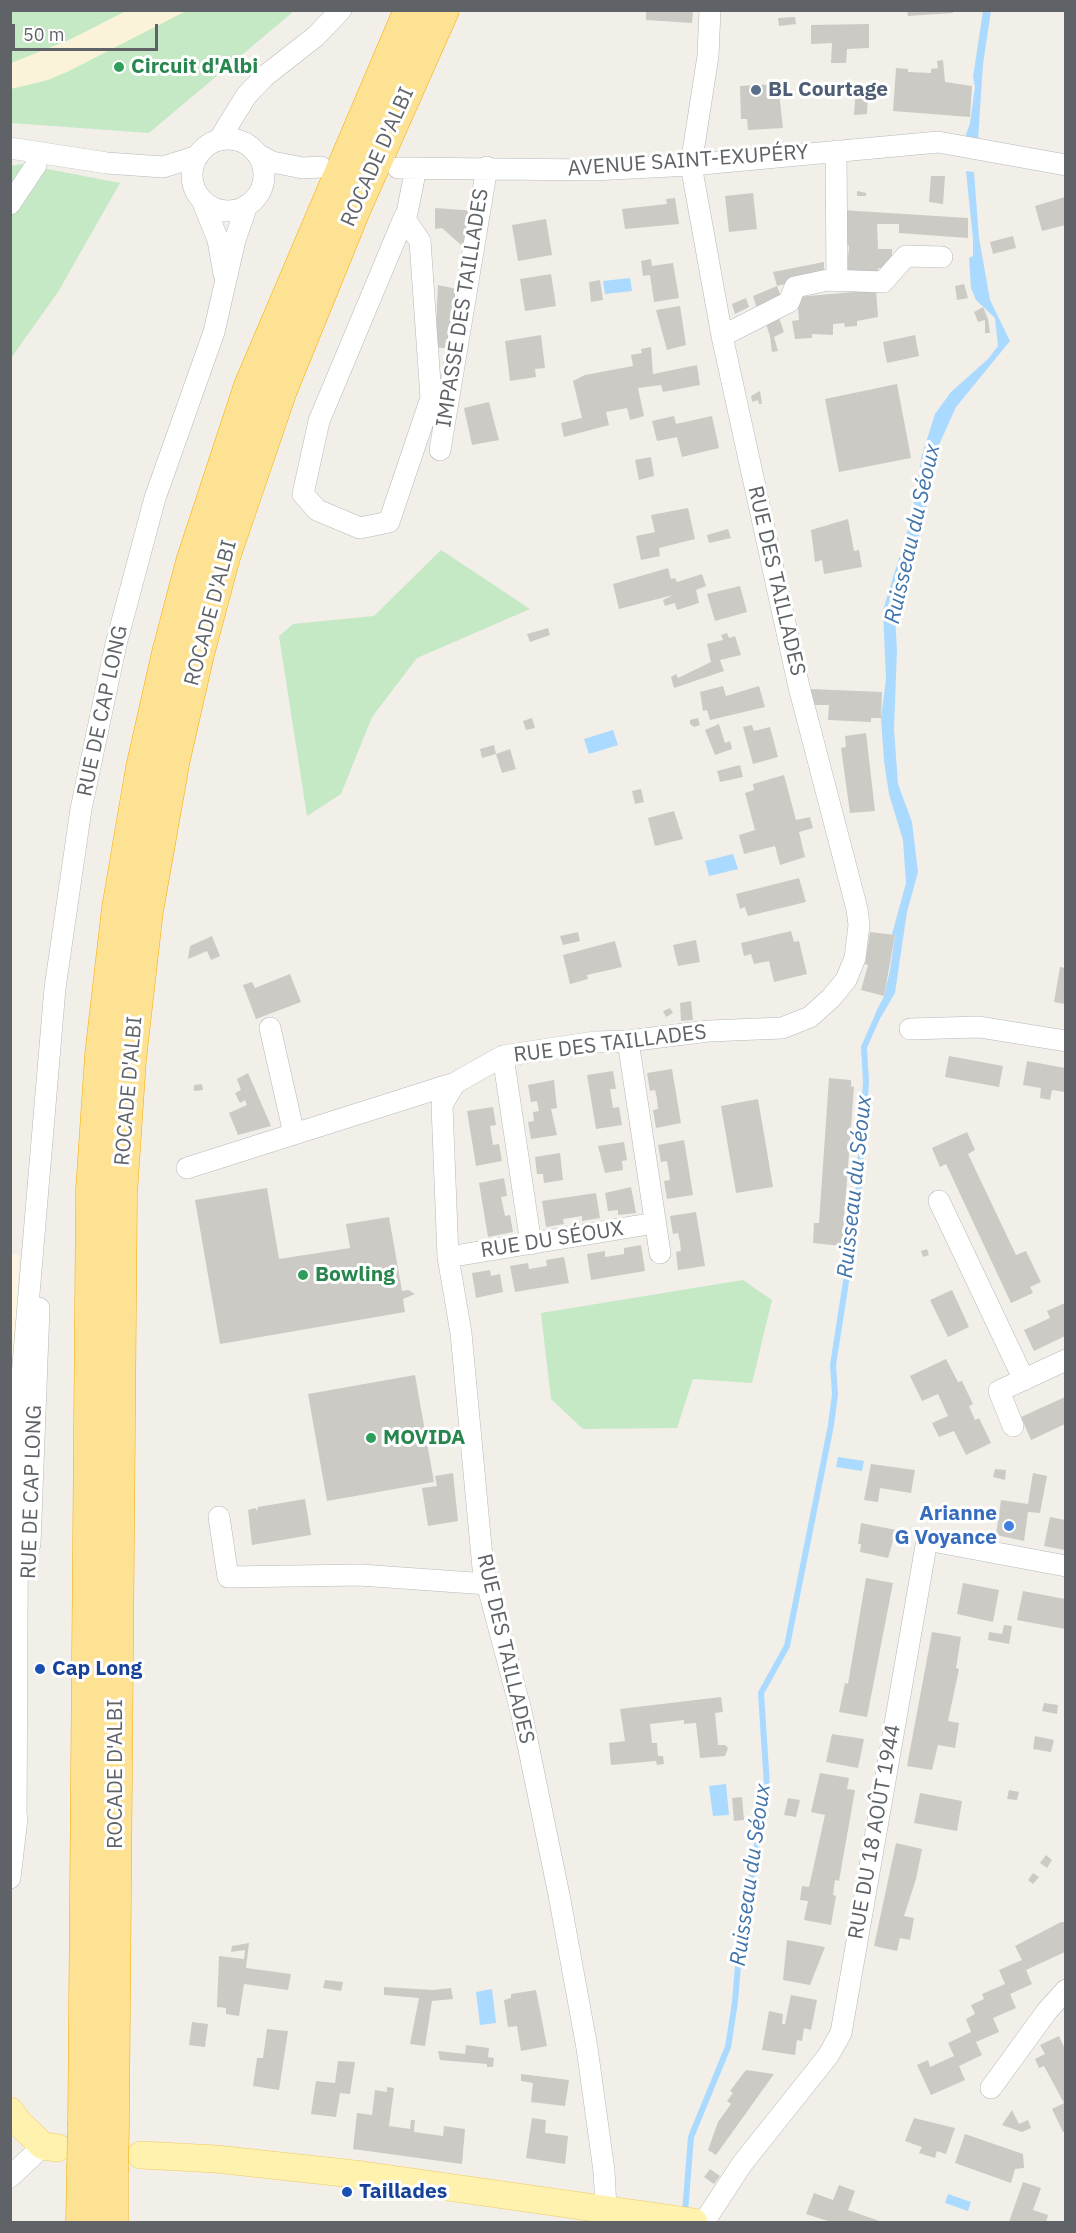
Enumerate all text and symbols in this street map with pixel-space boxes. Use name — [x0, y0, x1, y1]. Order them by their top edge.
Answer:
scale bar — [15, 12, 160, 50]
text: 50 m — [23, 23, 65, 46]
place label: Circuit d'Albi — [131, 54, 258, 80]
marker: Circuit d'Albi — [112, 60, 126, 74]
place label: BL Courtage — [768, 77, 888, 103]
street label: ROCADE D'ALBI — [336, 83, 420, 231]
marker: BL Courtage — [749, 83, 763, 97]
street label: AVENUE SAINT-EXUPÉRY — [567, 140, 809, 182]
street label: IMPASSE DES TAILLADES — [432, 187, 494, 429]
water label: Ruisseau du Séoux — [880, 442, 946, 626]
street label: RUE DES TAILLADES — [742, 484, 810, 678]
street label: ROCADE D'ALBI — [179, 537, 243, 689]
street label: RUE DE CAP LONG — [73, 623, 133, 799]
street label: ROCADE D'ALBI — [110, 1015, 148, 1167]
street label: RUE DES TAILLADES — [512, 1020, 708, 1068]
water label: Ruisseau du Séoux — [832, 1094, 878, 1280]
street label: RUE DU SÉOUX — [479, 1216, 625, 1264]
place label: Bowling — [315, 1262, 395, 1288]
marker: Bowling — [296, 1268, 310, 1282]
street label: RUE DE CAP LONG — [16, 1404, 48, 1580]
place label: MOVIDA — [383, 1425, 466, 1451]
marker: MOVIDA — [364, 1431, 378, 1445]
place label: Arianne G Voyance — [894, 1501, 997, 1551]
marker: Arianne G Voyance — [1002, 1519, 1016, 1533]
street label: RUE DES TAILLADES — [471, 1552, 539, 1746]
place label: Cap Long — [52, 1656, 142, 1682]
marker: Cap Long — [33, 1662, 47, 1676]
street label: ROCADE D'ALBI — [103, 1699, 129, 1849]
street label: RUE DU 18 AOÛT 1944 — [844, 1723, 906, 1941]
water label: Ruisseau du Séoux — [725, 1782, 777, 1968]
place label: Taillades — [359, 2179, 447, 2205]
marker: Taillades — [340, 2185, 354, 2199]

